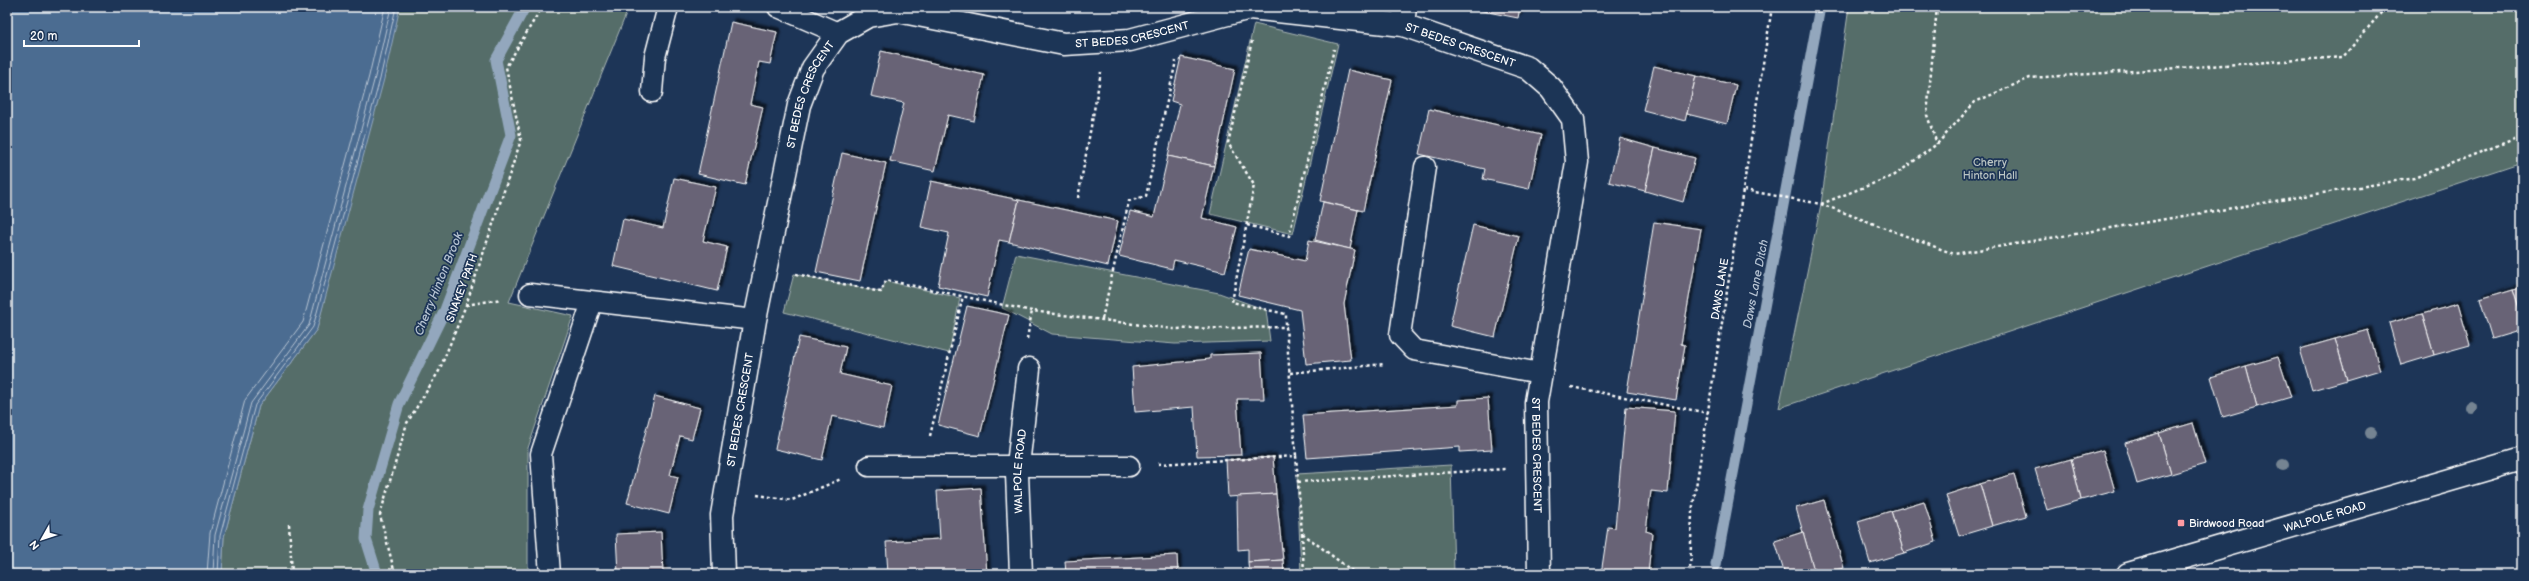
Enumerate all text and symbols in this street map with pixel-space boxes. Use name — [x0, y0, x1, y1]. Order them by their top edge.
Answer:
street label: ST BEDES CRESCENT — [1075, 18, 1191, 50]
street label: ST BEDES CRESCENT — [1404, 20, 1517, 70]
scale bar — [24, 22, 139, 48]
text: 20 m — [30, 29, 57, 44]
street label: ST BEDES CRESCENT — [784, 38, 837, 149]
park label: Cherry Hinton Hall — [1963, 156, 2017, 182]
water label: Cherry Hinton Brook — [411, 229, 467, 338]
water label: Daws Lane Ditch — [1740, 238, 1772, 330]
street label: SNAKEY PATH — [444, 252, 480, 324]
street label: DAWS LANE — [1709, 257, 1731, 321]
street label: ST BEDES CRESCENT — [724, 351, 756, 467]
street label: ST BEDES CRESCENT — [1529, 397, 1544, 514]
street label: WALPOLE ROAD — [1010, 428, 1029, 514]
street label: WALPOLE ROAD — [2282, 498, 2367, 535]
place label: Birdwood Road — [2189, 517, 2264, 530]
marker: Birdwood Road — [2176, 518, 2186, 528]
north arrow — [22, 519, 62, 559]
text: N — [27, 538, 42, 552]

